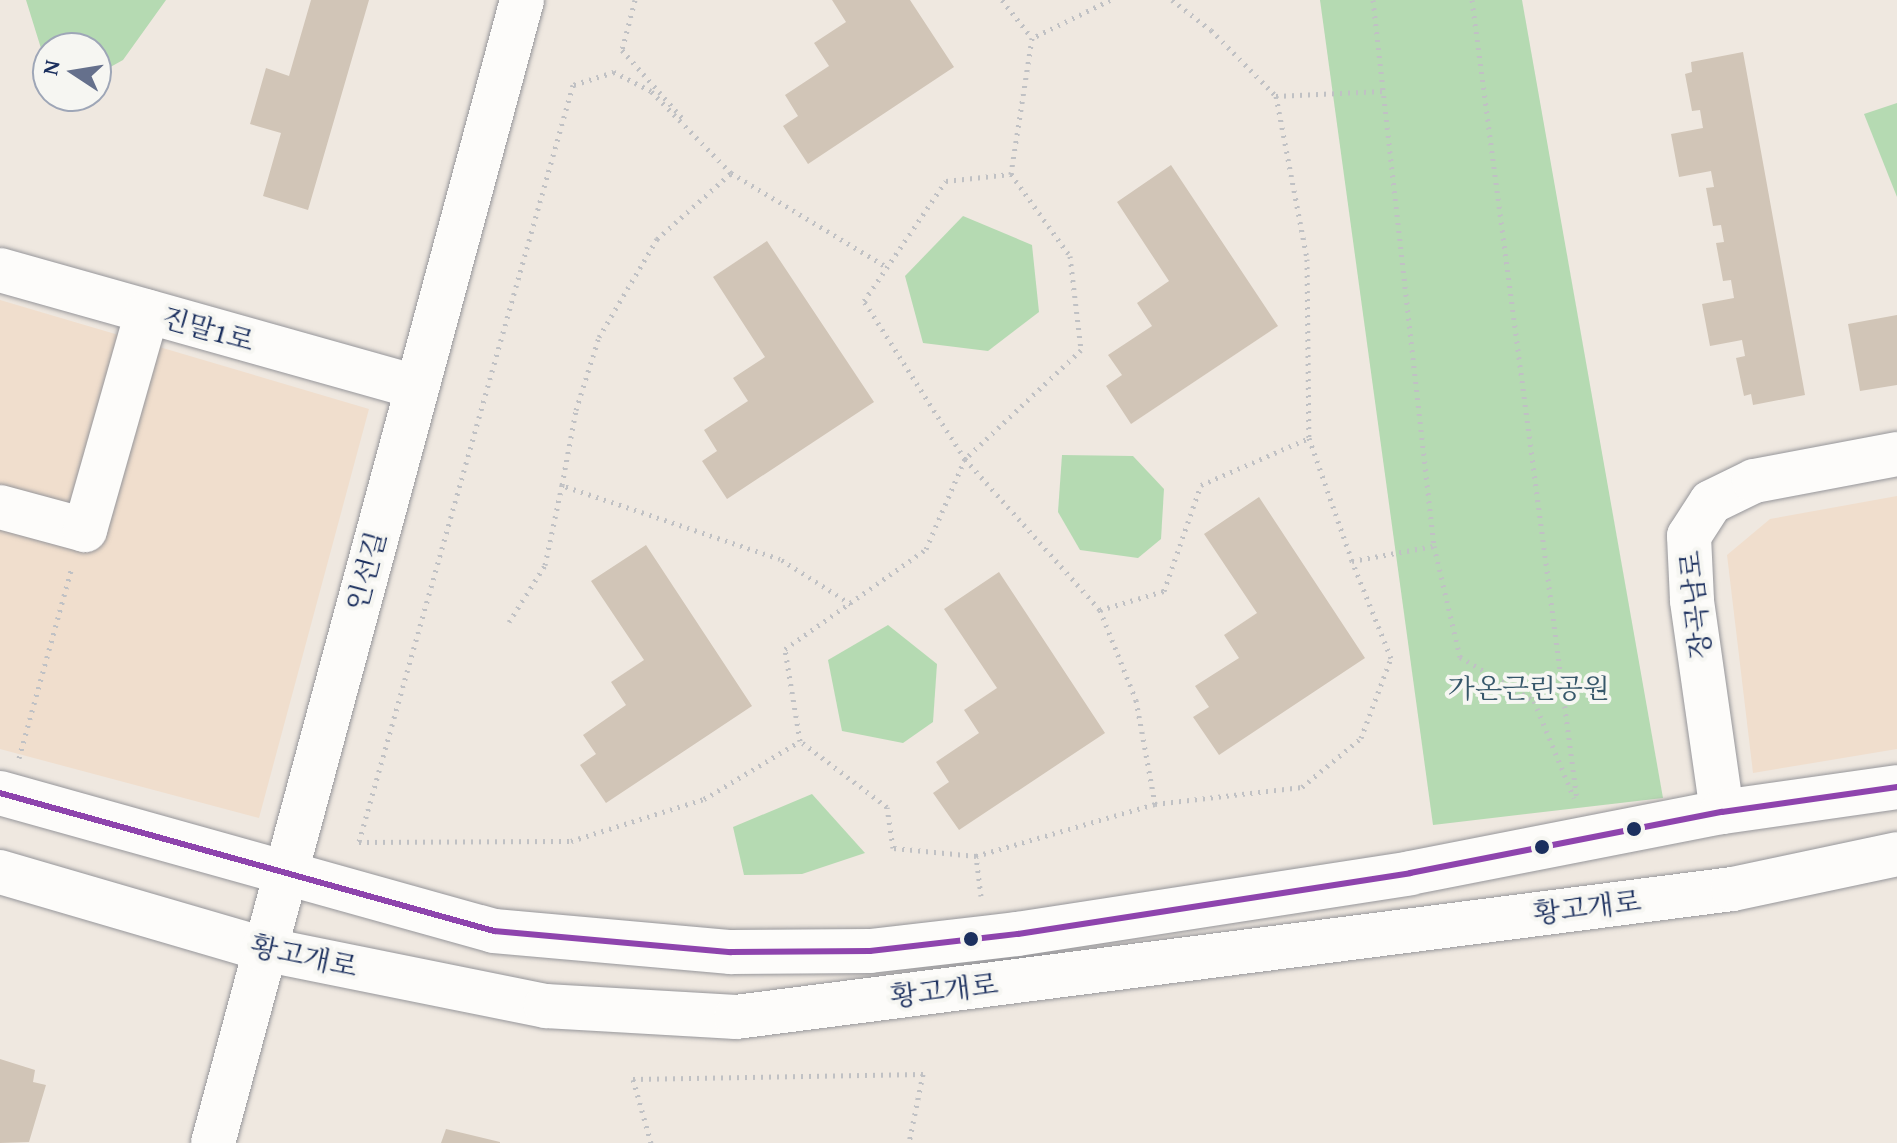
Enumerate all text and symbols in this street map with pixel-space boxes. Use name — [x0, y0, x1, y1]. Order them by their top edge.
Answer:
north arrow — [32, 32, 112, 112]
text: N — [33, 57, 68, 78]
street label: 진말1로 — [158, 300, 258, 358]
street label: 인선길 — [339, 527, 393, 615]
street label: 장곡남로 — [1673, 549, 1717, 661]
park label: 가온근린공원 — [1448, 671, 1610, 705]
unlabelled marker — [1626, 821, 1642, 837]
unlabelled marker — [1534, 839, 1550, 855]
street label: 황고개로 — [1531, 884, 1643, 930]
street label: 황고개로 — [248, 928, 360, 984]
unlabelled marker — [963, 931, 979, 947]
street label: 황고개로 — [888, 967, 1000, 1013]

